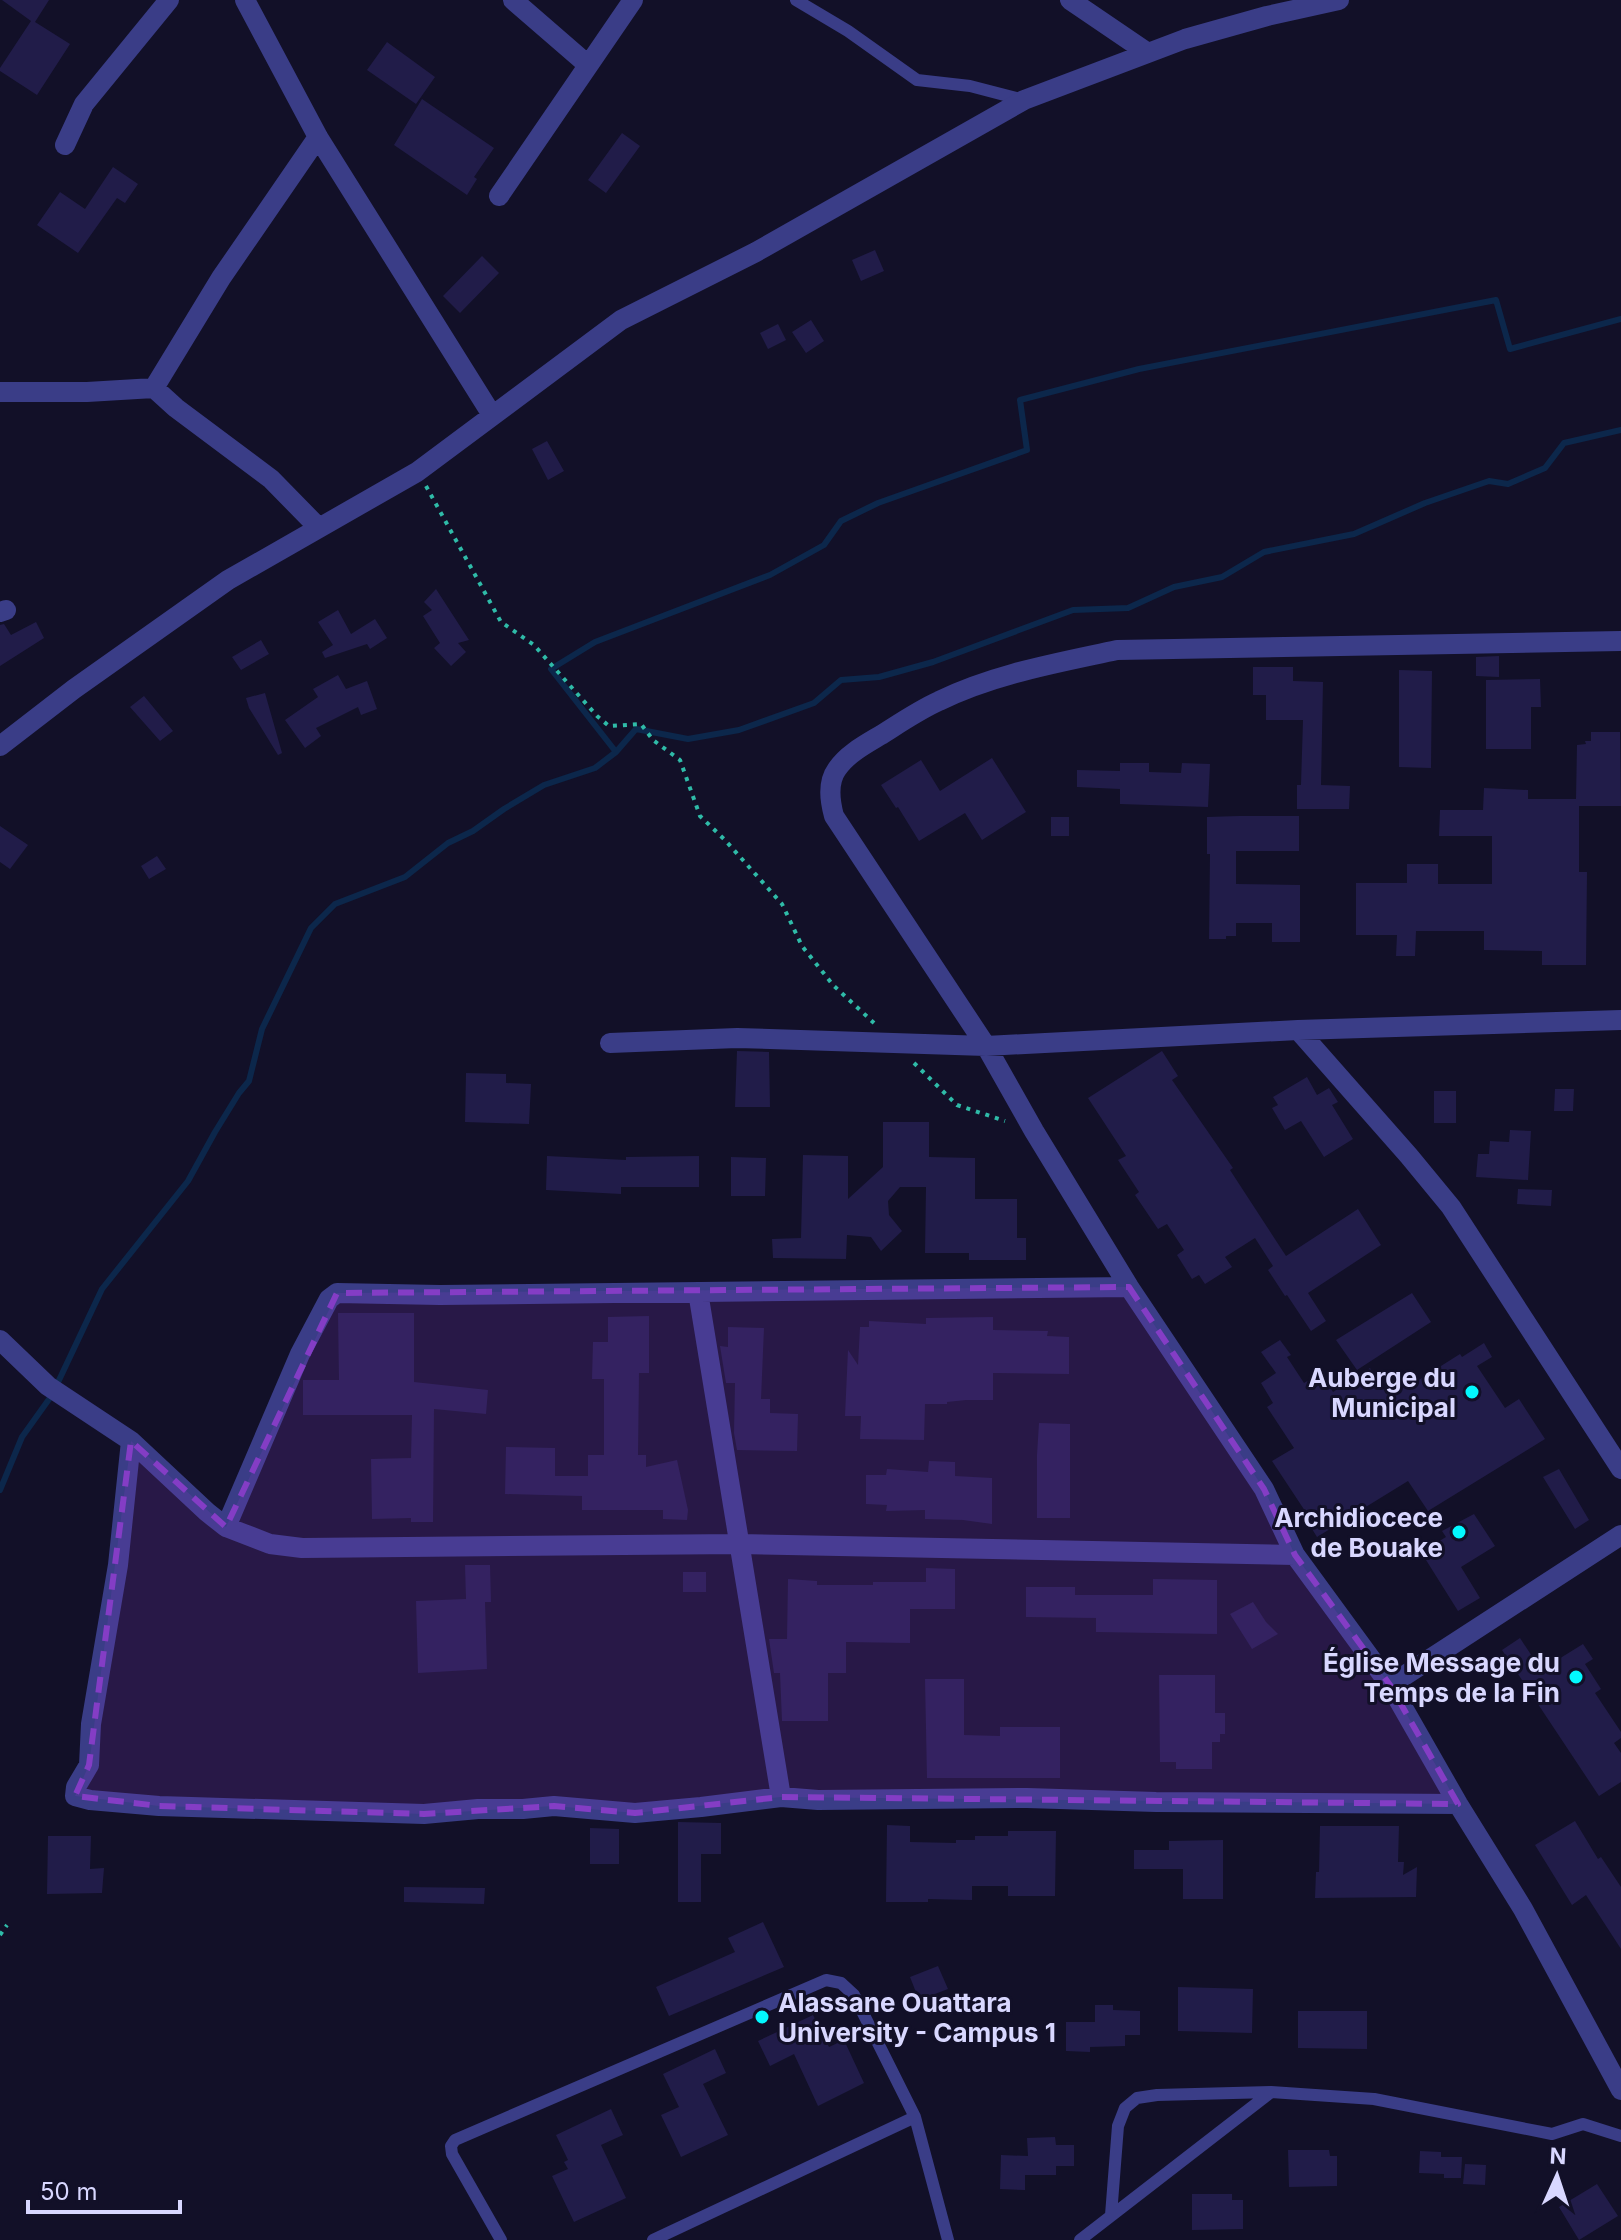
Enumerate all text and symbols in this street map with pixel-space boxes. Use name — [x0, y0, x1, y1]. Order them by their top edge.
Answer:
place label: Auberge du Municipal — [1308, 1362, 1456, 1423]
marker: Auberge du Municipal — [1463, 1383, 1481, 1401]
place label: Archidiocece de Bouake — [1274, 1502, 1443, 1563]
marker: Archidiocece de Bouake — [1450, 1523, 1468, 1541]
place label: Église Message du Temps de la Fin — [1323, 1647, 1560, 1708]
marker: Église Message du Temps de la Fin — [1567, 1668, 1585, 1686]
place label: Alassane Ouattara University - Campus 1 — [778, 1987, 1056, 2048]
marker: Alassane Ouattara University - Campus 1 — [753, 2008, 771, 2026]
north arrow — [1517, 2136, 1597, 2216]
text: N — [1549, 2143, 1567, 2169]
scale bar — [28, 2164, 180, 2214]
text: 50 m — [40, 2177, 98, 2206]

